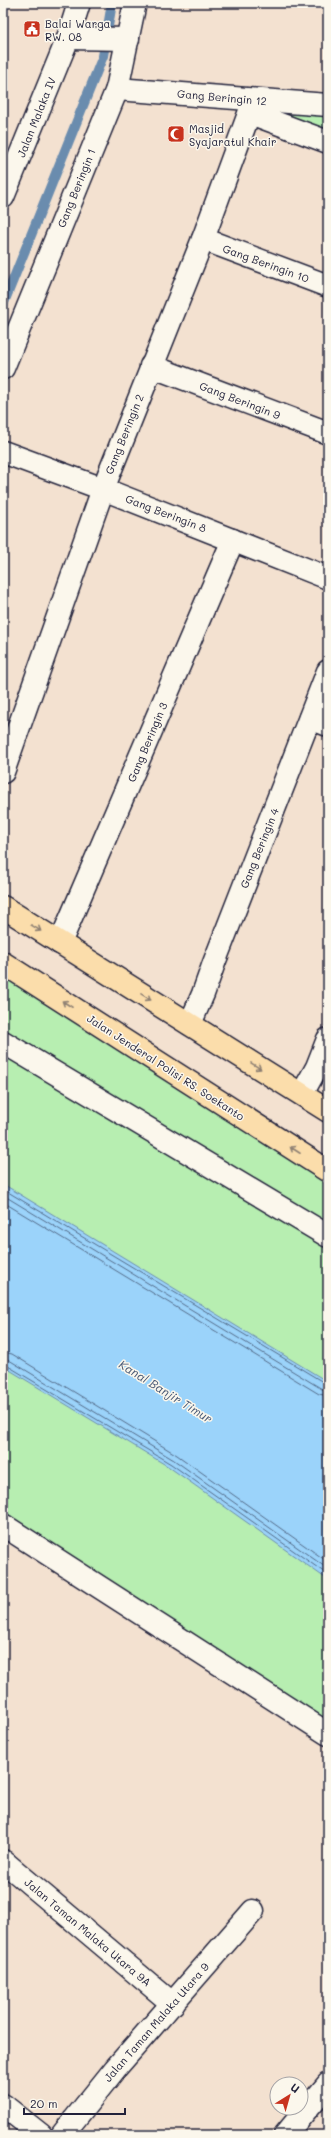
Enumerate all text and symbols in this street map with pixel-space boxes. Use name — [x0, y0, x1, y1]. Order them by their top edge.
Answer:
place label: Balai Warga RW. 08 — [45, 16, 111, 44]
public building icon: Balai Warga RW. 08 — [22, 19, 42, 39]
street label: Jalan Malaka IV — [13, 75, 59, 159]
street label: Gang Beringin 12 — [177, 86, 267, 108]
place label: Masjid Syajaratul Khair — [189, 121, 276, 149]
mosque icon: Masjid Syajaratul Khair — [166, 124, 186, 144]
street label: Gang Beringin 1 — [53, 146, 99, 230]
street label: Gang Beringin 10 — [221, 240, 311, 286]
street label: Gang Beringin 9 — [197, 378, 283, 422]
street label: Gang Beringin 2 — [101, 392, 147, 476]
street label: Gang Beringin 8 — [123, 491, 209, 535]
street label: Gang Beringin 3 — [123, 699, 171, 784]
street label: Gang Beringin 4 — [236, 805, 282, 890]
one-way arrow — [30, 925, 42, 933]
one-way arrow — [140, 994, 152, 1002]
one-way arrow — [62, 1000, 73, 1009]
street label: Jalan Jenderal Polisi RS. Soekanto — [84, 1010, 248, 1124]
one-way arrow — [250, 1063, 262, 1071]
one-way arrow — [289, 1145, 301, 1153]
water label: Kanal Banjir Timur — [116, 1356, 216, 1426]
street label: Jalan Taman Malaka Utara 9A — [22, 1875, 154, 1989]
street label: Jalan Taman Malaka Utara 9 — [100, 1959, 212, 2085]
north arrow — [269, 2076, 309, 2116]
text: U — [288, 2079, 303, 2096]
scale bar — [24, 2090, 125, 2116]
text: 20 m — [30, 2095, 58, 2111]

